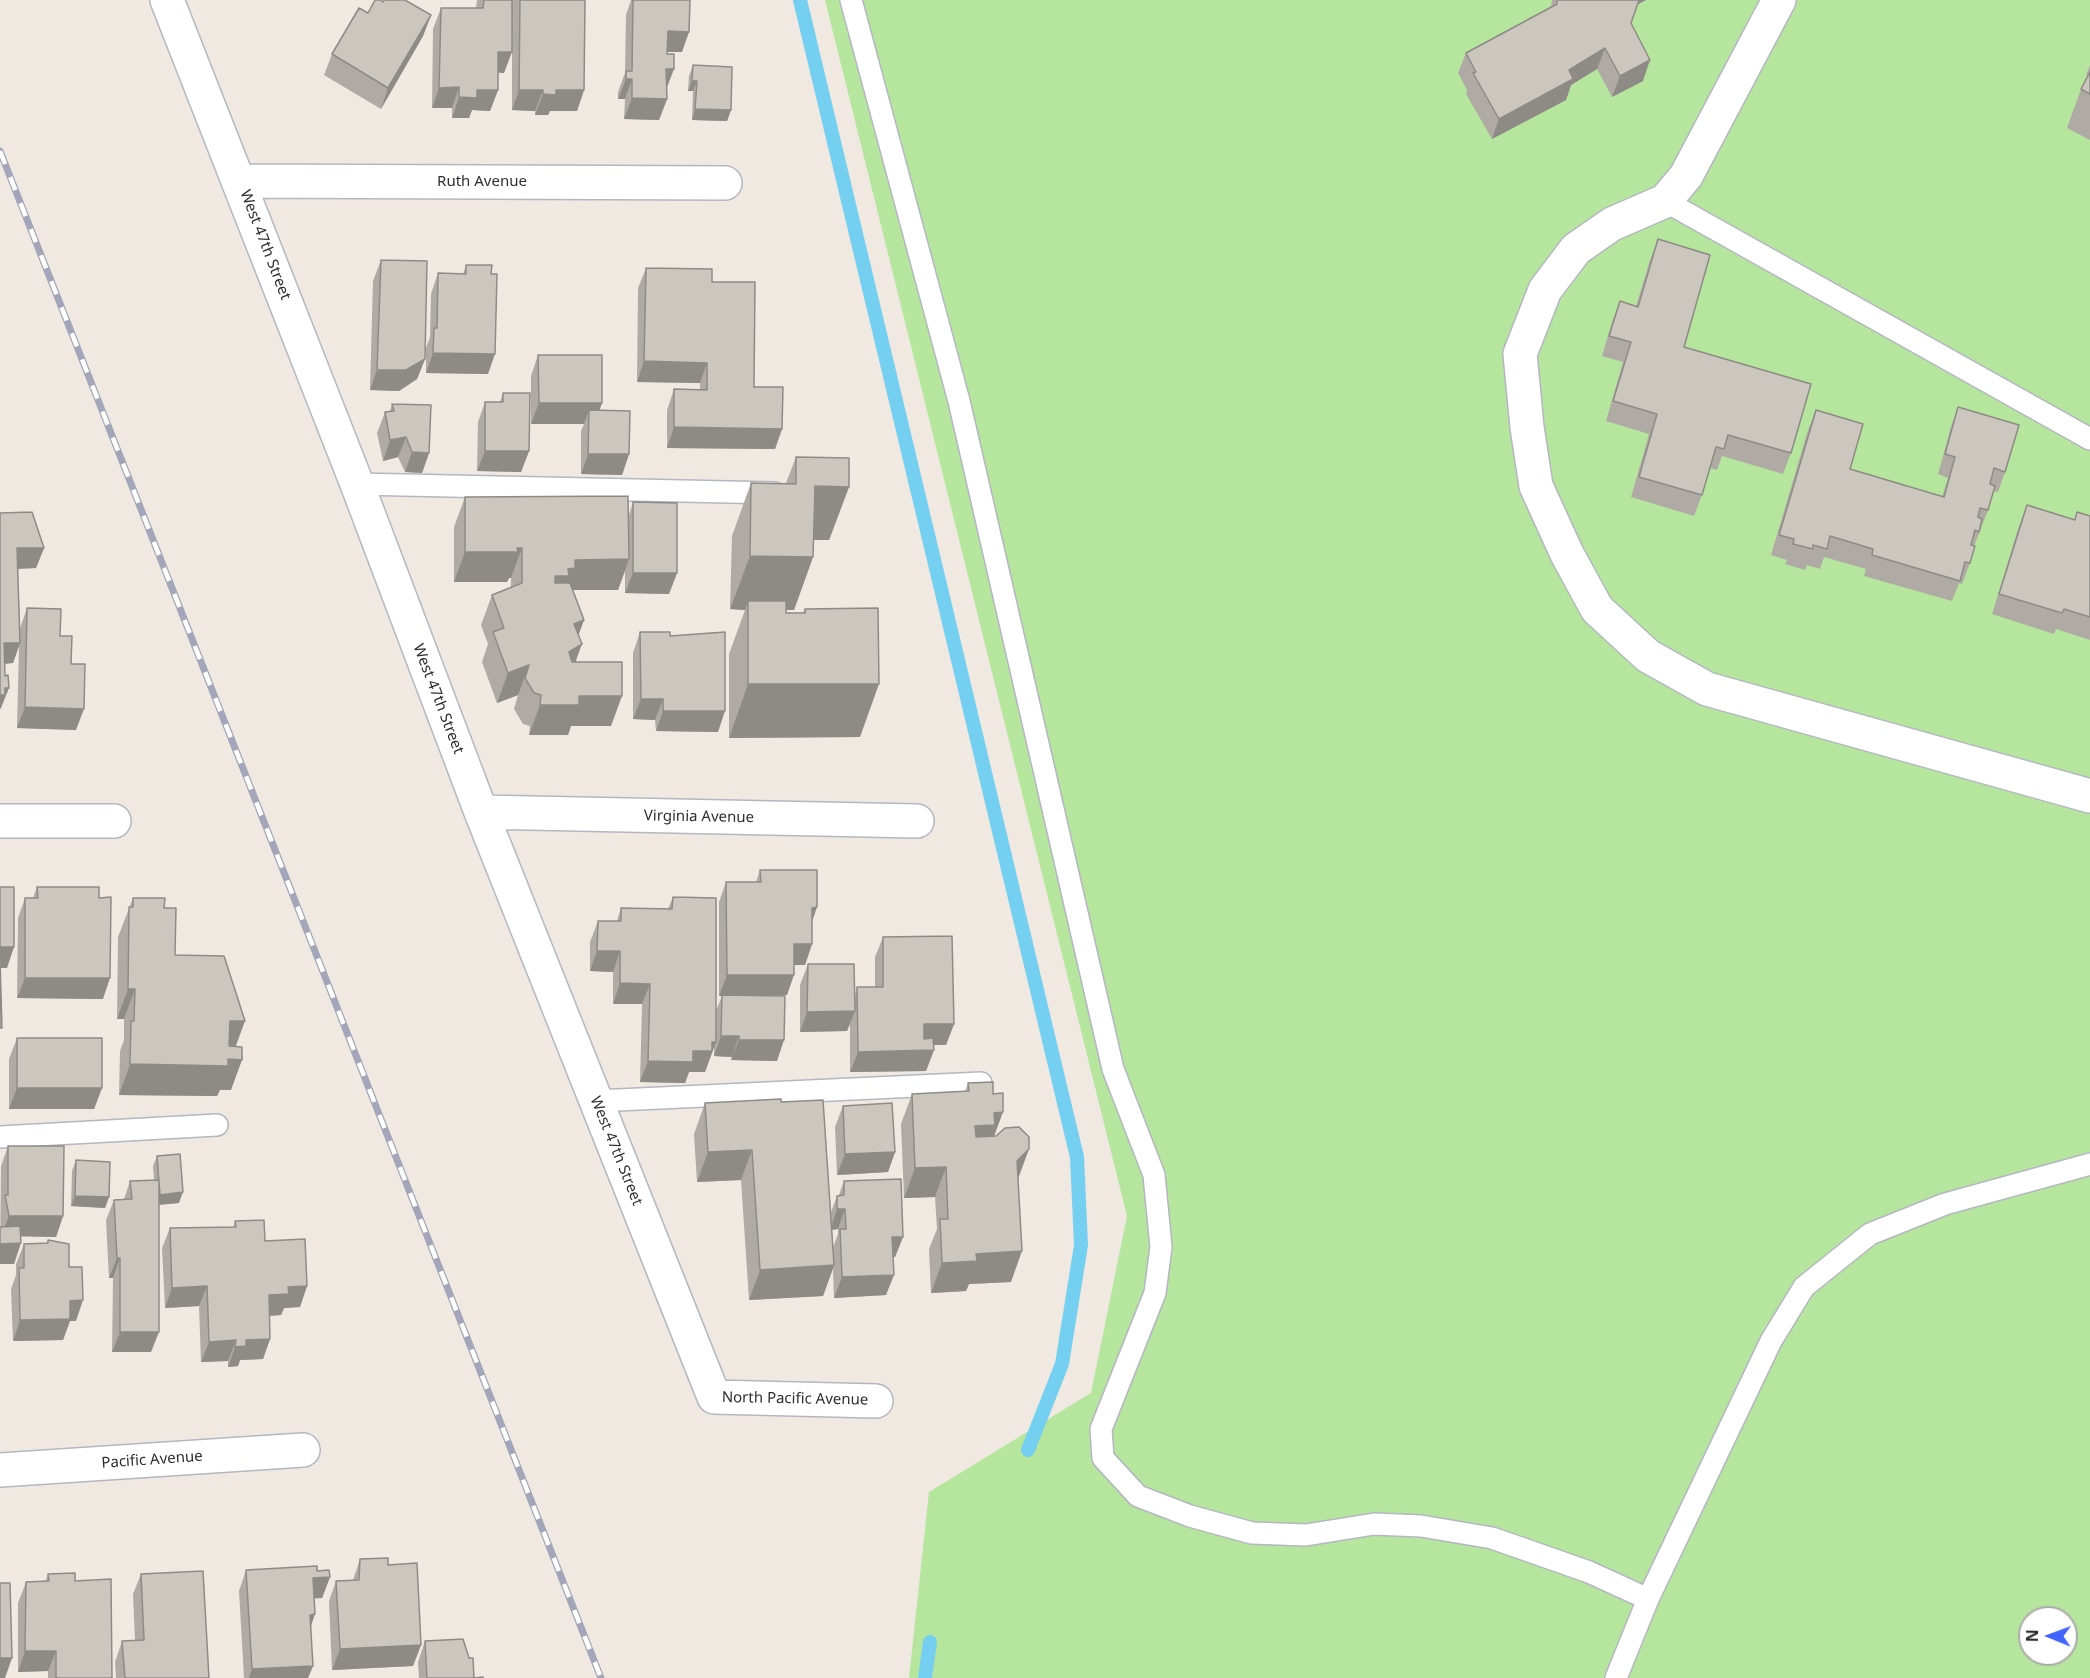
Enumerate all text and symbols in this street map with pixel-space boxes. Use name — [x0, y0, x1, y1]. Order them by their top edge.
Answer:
street label: Ruth Avenue — [437, 173, 527, 191]
street label: West 47th Street — [236, 188, 294, 302]
street label: West 47th Street — [409, 642, 467, 756]
street label: Virginia Avenue — [644, 807, 754, 827]
street label: West 47th Street — [586, 1094, 646, 1208]
street label: North Pacific Avenue — [722, 1389, 868, 1409]
street label: Pacific Avenue — [101, 1447, 203, 1473]
north arrow — [2018, 1606, 2078, 1666]
text: N — [2021, 1629, 2043, 1642]

